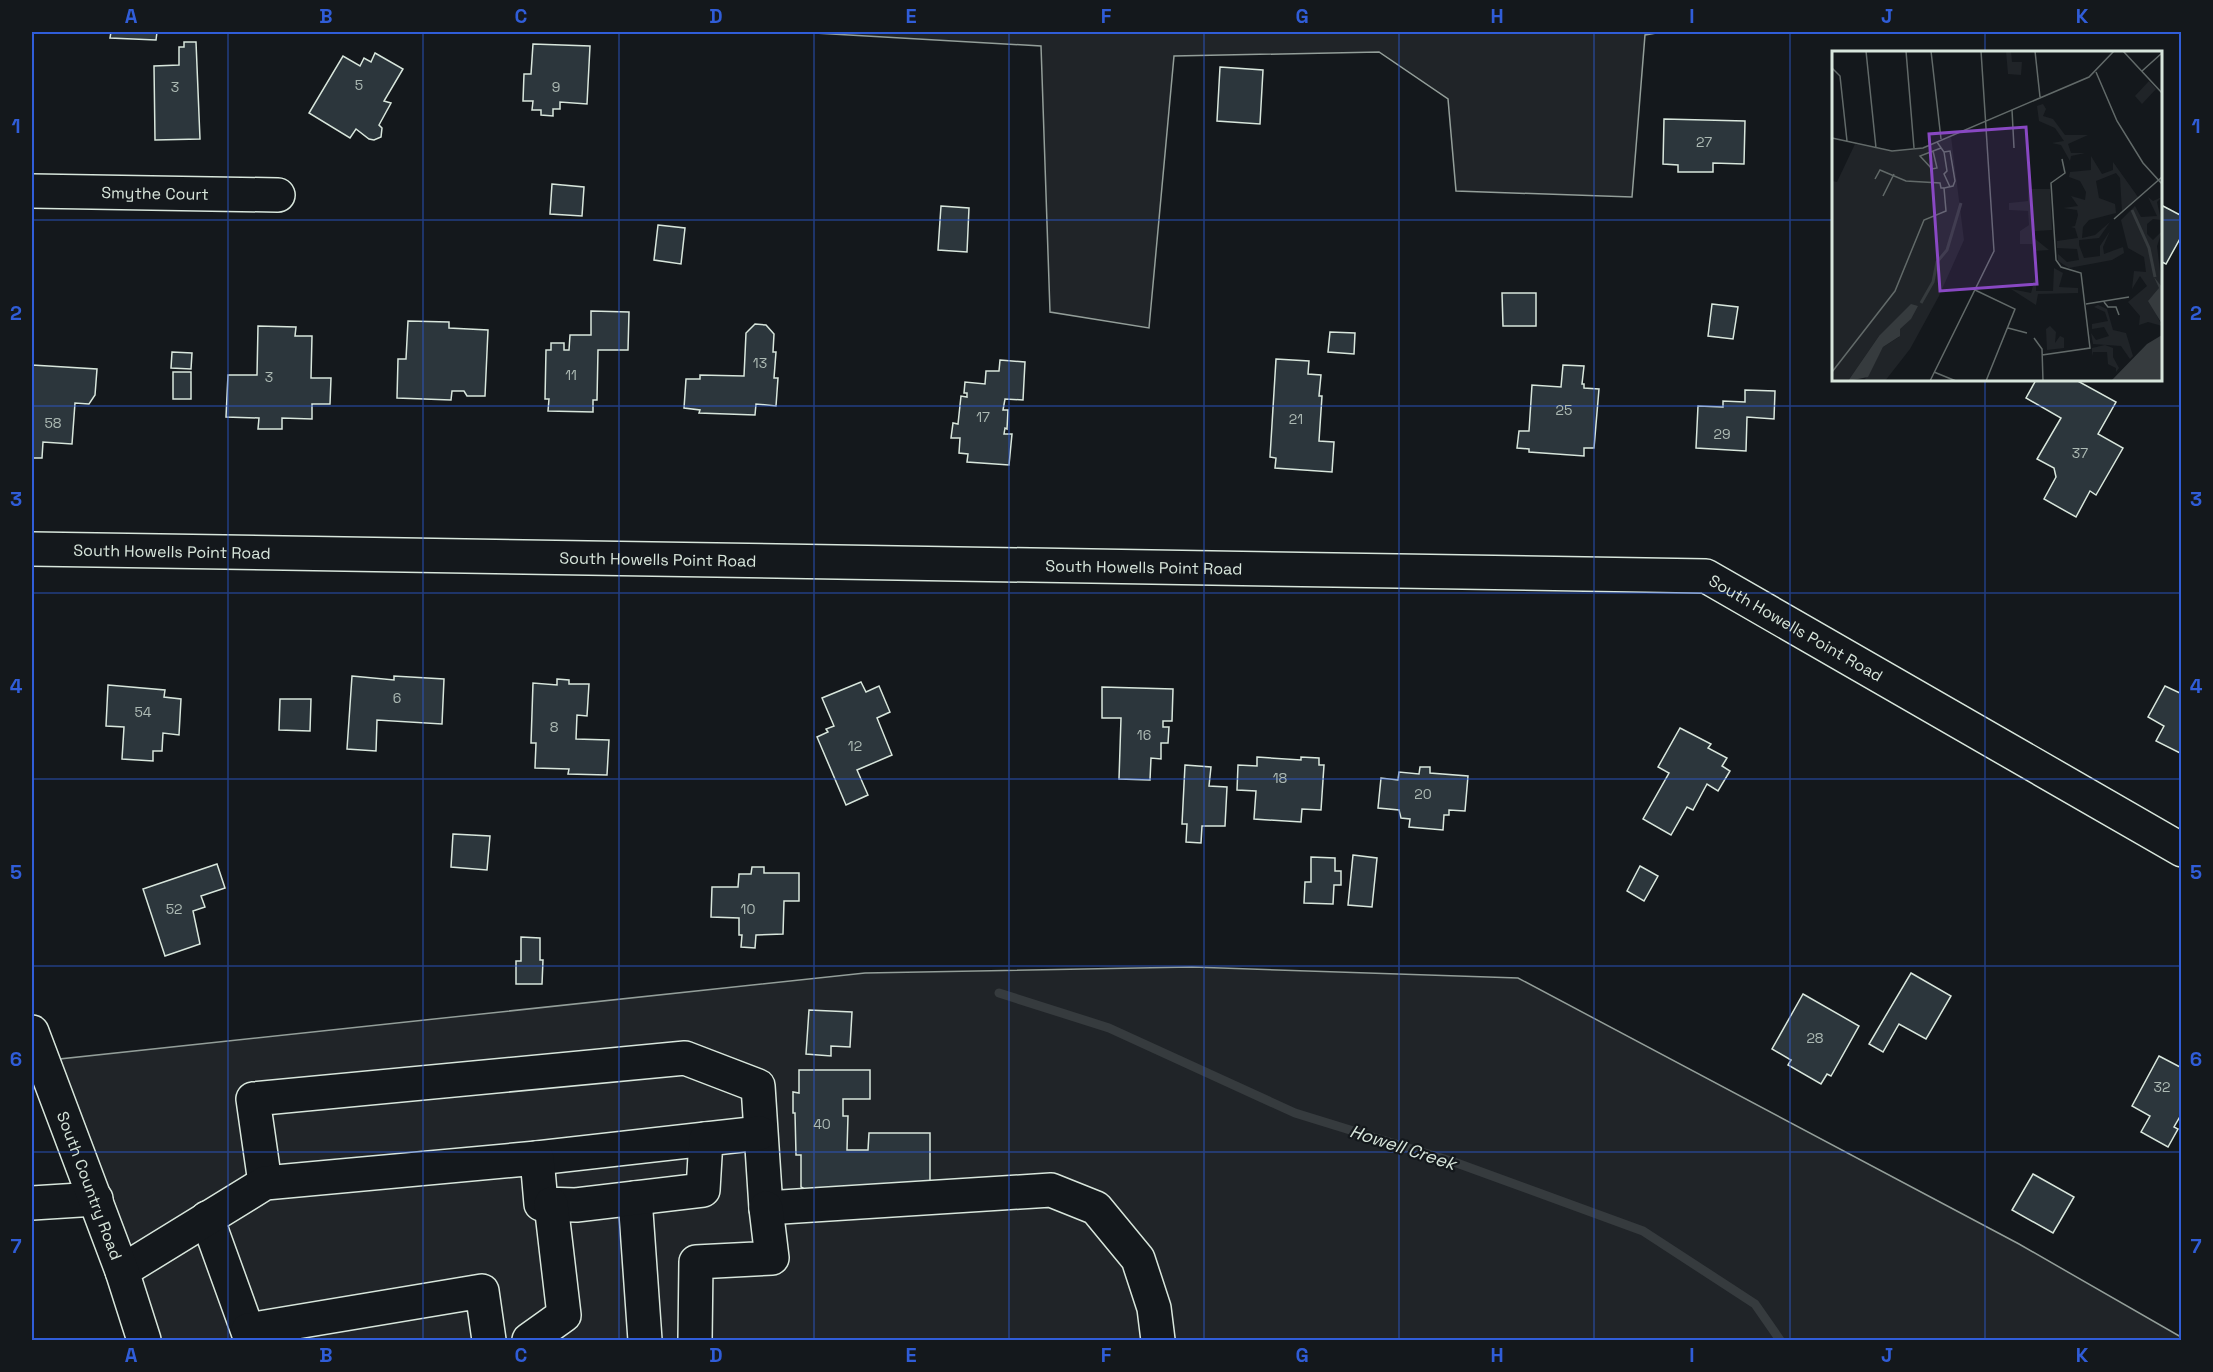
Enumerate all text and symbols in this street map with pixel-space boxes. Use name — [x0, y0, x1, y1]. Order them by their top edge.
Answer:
text: A — [125, 3, 138, 29]
text: B — [319, 3, 333, 29]
text: C — [515, 3, 528, 29]
text: D — [709, 3, 723, 29]
text: E — [905, 3, 917, 29]
text: F — [1101, 3, 1112, 29]
text: G — [1295, 3, 1309, 29]
text: H — [1490, 3, 1504, 29]
text: I — [1689, 3, 1695, 29]
text: J — [1881, 3, 1893, 29]
text: K — [2076, 3, 2089, 29]
inset map — [1832, 51, 2162, 381]
house number: 5 — [355, 76, 363, 94]
house number: 3 — [171, 78, 179, 96]
house number: 9 — [552, 78, 560, 96]
text: 1 — [11, 113, 21, 139]
text: 1 — [2191, 113, 2201, 139]
house number: 27 — [1696, 133, 1712, 151]
street label: Smythe Court — [101, 182, 209, 204]
text: 2 — [10, 300, 22, 326]
text: 2 — [2190, 300, 2202, 326]
house number: 13 — [753, 354, 767, 372]
house number: 11 — [565, 366, 577, 384]
house number: 3 — [265, 368, 273, 386]
house number: 25 — [1556, 401, 1572, 419]
house number: 17 — [976, 408, 990, 426]
house number: 21 — [1289, 410, 1303, 428]
house number: 58 — [44, 414, 62, 432]
house number: 29 — [1714, 425, 1730, 443]
house number: 37 — [2072, 444, 2088, 462]
text: 3 — [10, 486, 22, 512]
text: 3 — [2190, 486, 2202, 512]
street label: South Howells Point Road — [73, 539, 271, 563]
street label: South Howells Point Road — [559, 547, 757, 571]
street label: South Howells Point Road — [1045, 555, 1243, 579]
street label: South Howells Point Road — [1705, 569, 1887, 686]
text: 4 — [10, 673, 23, 699]
text: 4 — [2190, 673, 2203, 699]
house number: 6 — [393, 689, 401, 707]
house number: 54 — [134, 703, 152, 721]
house number: 8 — [550, 718, 559, 736]
house number: 16 — [1137, 726, 1151, 744]
house number: 12 — [848, 737, 862, 755]
house number: 18 — [1273, 769, 1288, 787]
house number: 20 — [1414, 785, 1432, 803]
text: 5 — [10, 859, 22, 885]
text: 5 — [2190, 859, 2202, 885]
house number: 52 — [166, 900, 182, 918]
house number: 10 — [741, 900, 755, 918]
house number: 28 — [1806, 1029, 1824, 1047]
text: 6 — [10, 1046, 22, 1072]
text: 6 — [2190, 1046, 2202, 1072]
house number: 32 — [2154, 1078, 2170, 1096]
street label: South Country Road — [52, 1108, 127, 1263]
house number: 40 — [813, 1115, 831, 1133]
water label: Howell Creek — [1347, 1119, 1461, 1176]
text: 7 — [10, 1233, 22, 1259]
text: 7 — [2190, 1233, 2202, 1259]
text: A — [125, 1342, 138, 1368]
text: B — [319, 1342, 333, 1368]
text: C — [515, 1342, 528, 1368]
text: D — [709, 1342, 723, 1368]
text: E — [905, 1342, 917, 1368]
text: F — [1101, 1342, 1112, 1368]
text: G — [1295, 1342, 1309, 1368]
text: H — [1490, 1342, 1504, 1368]
text: I — [1689, 1342, 1695, 1368]
text: J — [1881, 1342, 1893, 1368]
text: K — [2076, 1342, 2089, 1368]

